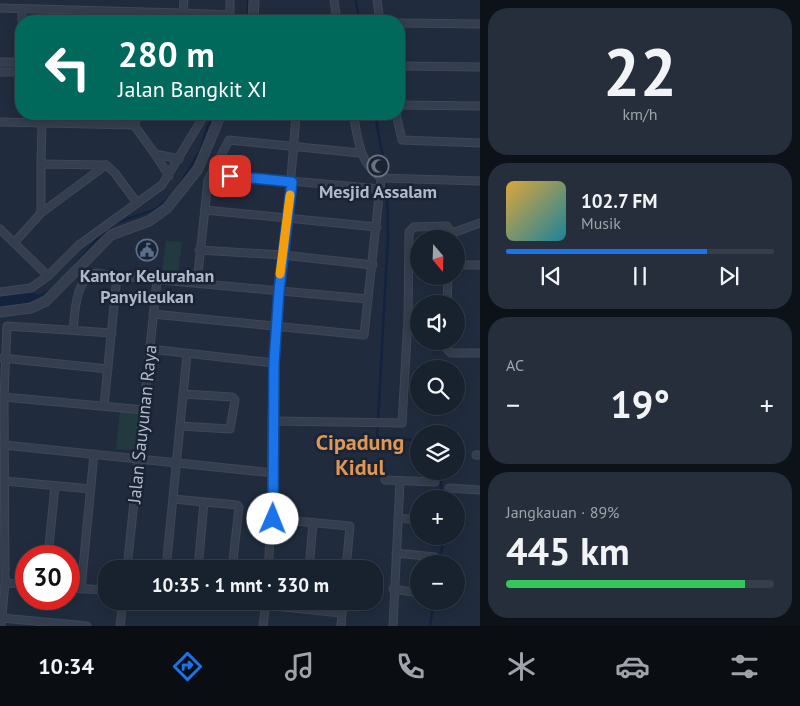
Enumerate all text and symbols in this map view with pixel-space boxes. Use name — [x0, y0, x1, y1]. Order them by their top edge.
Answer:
text: 22 — [603, 29, 677, 113]
text: 280 m — [118, 31, 215, 77]
icon: left — [35, 35, 100, 100]
text: Jalan Bangkit XI — [118, 75, 267, 103]
text: km/h — [622, 104, 658, 124]
mosque icon: Mesjid Assalam — [366, 154, 390, 178]
pin — [209, 155, 251, 197]
icon: arrive — [216, 162, 244, 190]
place label: Mesjid Assalam — [319, 180, 437, 203]
text: 102.7 FM — [581, 189, 657, 213]
text: Musik — [581, 213, 621, 233]
north arrow — [410, 230, 465, 285]
map controls — [410, 230, 465, 610]
public building icon: Kantor Kelurahan Panyileukan — [135, 238, 159, 262]
icon: previous — [537, 262, 565, 290]
icon: pause — [626, 262, 654, 290]
icon: next — [715, 262, 743, 290]
place label: Kantor Kelurahan Panyileukan — [80, 264, 214, 308]
button: sound — [410, 295, 465, 350]
street label: Jalan Sauyunan Raya — [122, 343, 162, 506]
text: AC — [506, 355, 524, 375]
button: search — [410, 360, 465, 415]
text: 19° — [610, 379, 670, 428]
text: − — [506, 386, 520, 423]
text: + — [760, 386, 774, 423]
button: layers — [410, 425, 465, 480]
district label: Cipadung Kidul — [316, 428, 404, 481]
button: + — [410, 490, 465, 545]
position arrow — [246, 492, 298, 544]
text: Jangkauan · 89% — [506, 502, 619, 522]
text: 445 km — [506, 526, 630, 575]
speed limit sign: 30 — [15, 545, 80, 610]
button: − — [410, 555, 465, 610]
text: 10:35 · 1 mnt · 330 m — [152, 573, 329, 597]
icon: directions — [170, 649, 205, 684]
icon: music — [282, 649, 317, 684]
icon: phone — [393, 649, 428, 684]
icon: climate — [504, 649, 539, 684]
icon: car — [615, 649, 650, 684]
icon: filters — [727, 649, 762, 684]
text: 10:34 — [38, 652, 94, 680]

